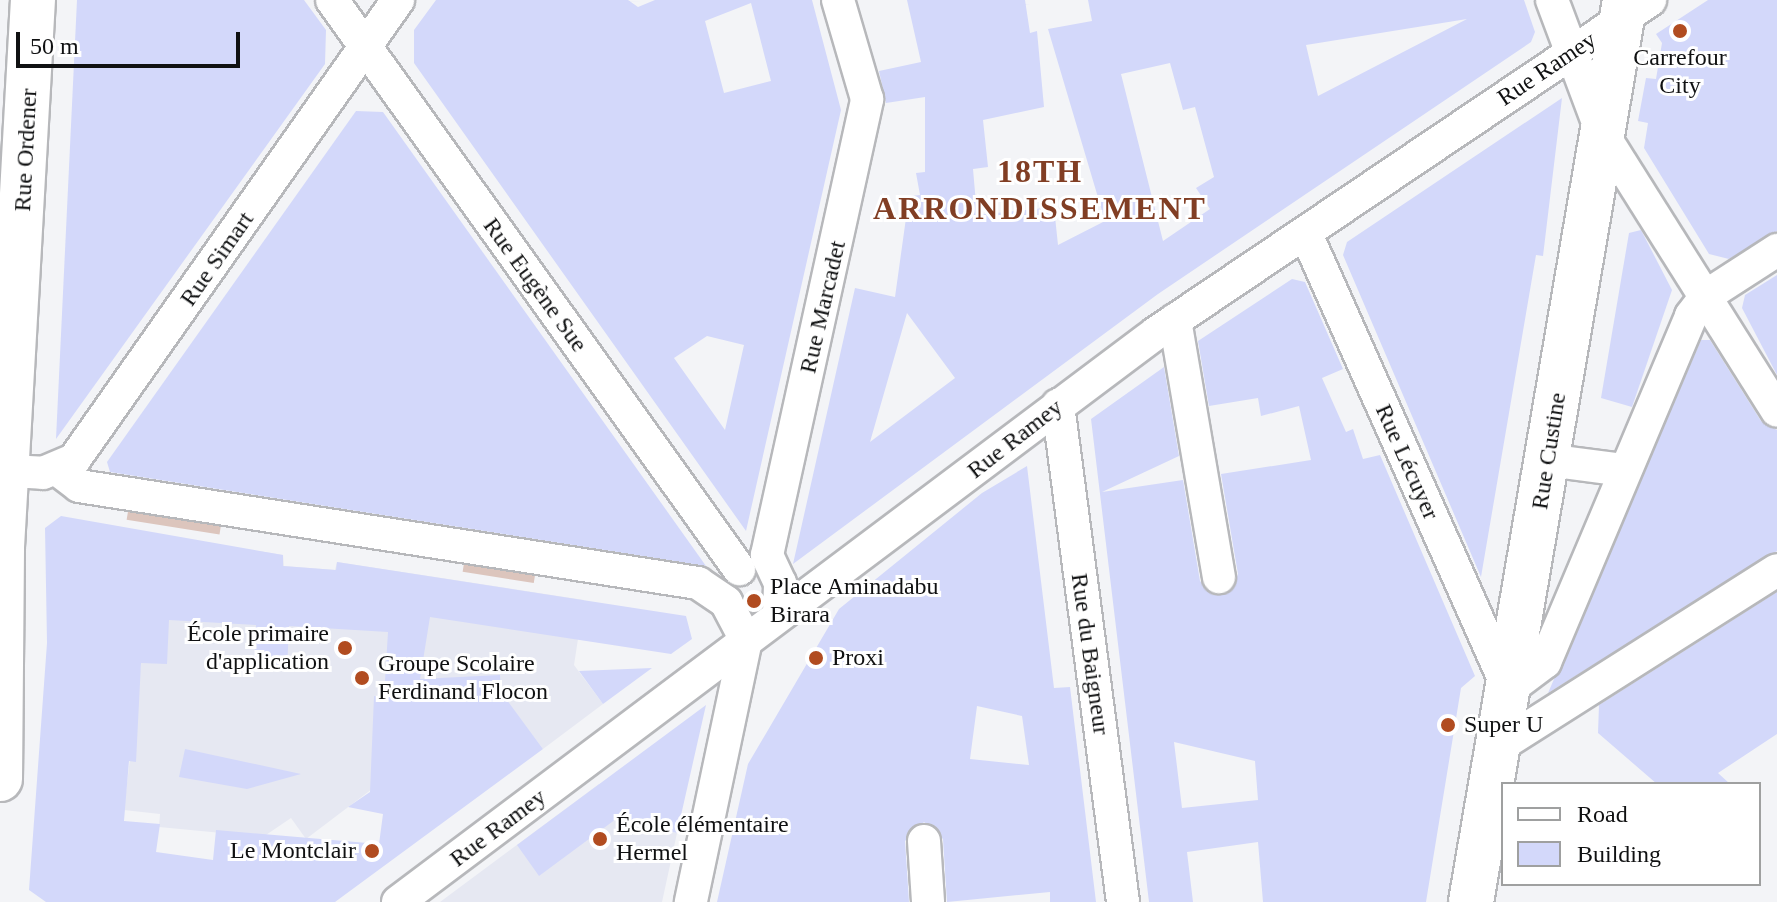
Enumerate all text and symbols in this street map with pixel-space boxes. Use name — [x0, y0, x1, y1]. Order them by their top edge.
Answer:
scale bar — [20, 16, 244, 66]
marker: Carrefour City — [1671, 22, 1689, 40]
street label: Rue Ramey — [1492, 26, 1602, 112]
text: 50 m — [30, 33, 79, 59]
place label: Carrefour City — [1633, 44, 1727, 100]
street label: Rue Ordener — [8, 88, 44, 212]
district label: 18TH ARRONDISSEMENT — [873, 153, 1207, 228]
street label: Rue Simart — [174, 206, 260, 312]
street label: Rue Eugène Sue — [477, 212, 593, 358]
street label: Rue Marcadet — [794, 238, 852, 376]
street label: Rue Custine — [1526, 390, 1572, 512]
street label: Rue Ramey — [962, 393, 1068, 485]
street label: Rue Lécuyer — [1369, 400, 1445, 524]
street label: Rue du Baigneur — [1064, 571, 1116, 737]
place label: Place Aminadabu Birara — [770, 573, 940, 629]
marker: Place Aminadabu Birara — [745, 592, 763, 610]
place label: École primaire d'application — [187, 620, 329, 676]
marker: École primaire d'application — [336, 639, 354, 657]
place label: Proxi — [832, 644, 884, 672]
marker: Proxi — [807, 649, 825, 667]
place label: Groupe Scolaire Ferdinand Flocon — [378, 650, 548, 706]
marker: Groupe Scolaire Ferdinand Flocon — [353, 669, 371, 687]
place label: Super U — [1464, 711, 1543, 739]
marker: Super U — [1439, 716, 1457, 734]
legend — [1501, 782, 1761, 886]
street label: Rue Ramey — [444, 783, 552, 873]
text: Road — [1577, 801, 1628, 827]
place label: École élémentaire Hermel — [616, 811, 789, 867]
marker: École élémentaire Hermel — [591, 830, 609, 848]
place label: Le Montclair — [230, 837, 356, 865]
text: Building — [1577, 841, 1661, 867]
marker: Le Montclair — [363, 842, 381, 860]

